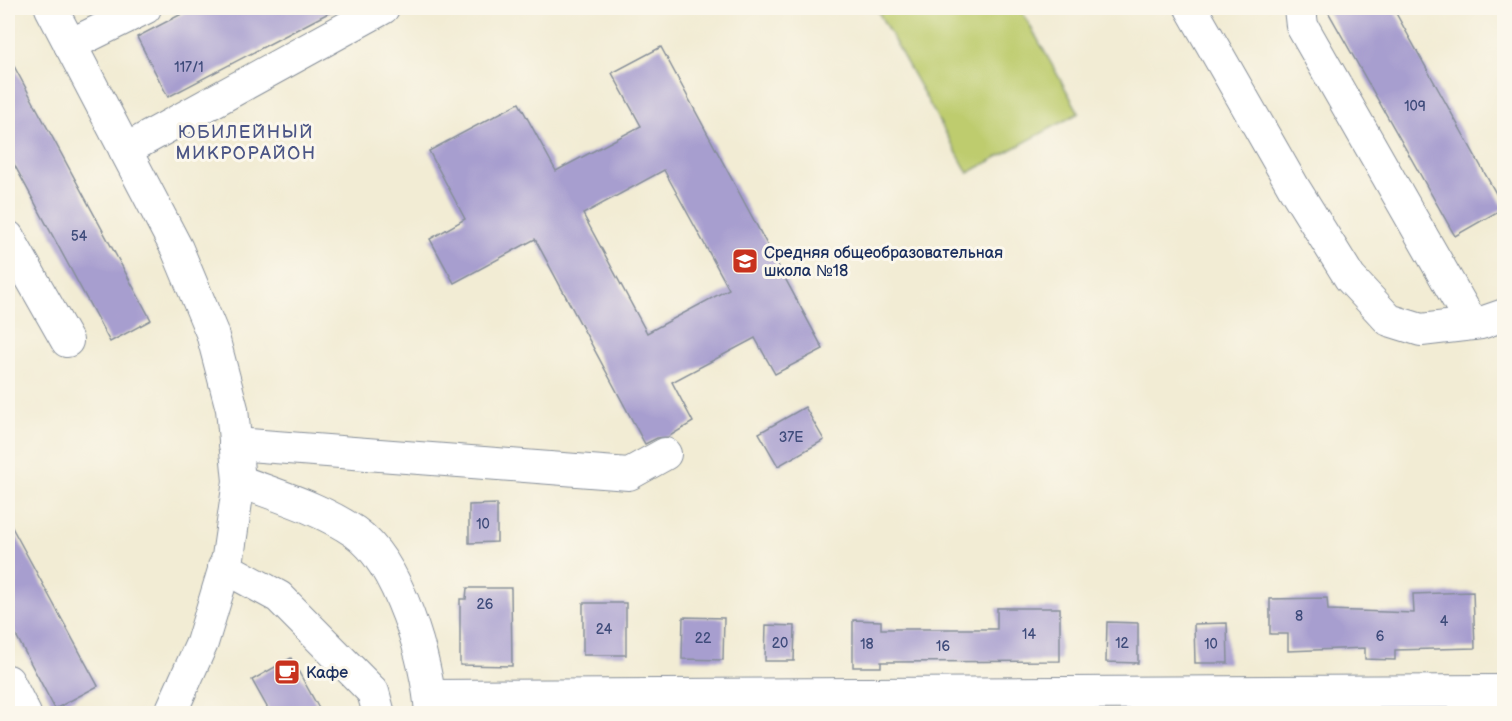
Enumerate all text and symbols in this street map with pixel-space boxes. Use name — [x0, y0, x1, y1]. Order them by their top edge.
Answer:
house number: 117/1 — [174, 59, 204, 76]
house number: 109 — [1404, 98, 1426, 115]
district label: ЮБИЛЕЙНЫЙ МИКРОРАЙОН — [175, 122, 317, 164]
house number: 54 — [71, 228, 88, 245]
place label: Средняя общеобразовательная школа №18 — [764, 244, 1003, 281]
school or university icon: Средняя общеобразовательная школа №18 — [730, 246, 760, 276]
house number: 37Е — [779, 429, 803, 446]
house number: 10 — [476, 516, 490, 533]
house number: 26 — [477, 596, 494, 613]
house number: 8 — [1295, 608, 1303, 625]
house number: 4 — [1440, 613, 1449, 630]
house number: 24 — [596, 621, 613, 638]
house number: 14 — [1022, 626, 1036, 643]
house number: 6 — [1376, 628, 1385, 645]
house number: 22 — [695, 630, 712, 647]
house number: 20 — [772, 635, 788, 652]
house number: 12 — [1115, 635, 1130, 652]
house number: 18 — [860, 636, 874, 653]
house number: 10 — [1204, 636, 1218, 653]
house number: 16 — [936, 638, 950, 655]
cafe icon: Кафе — [272, 657, 302, 687]
place label: Кафе — [306, 664, 348, 683]

